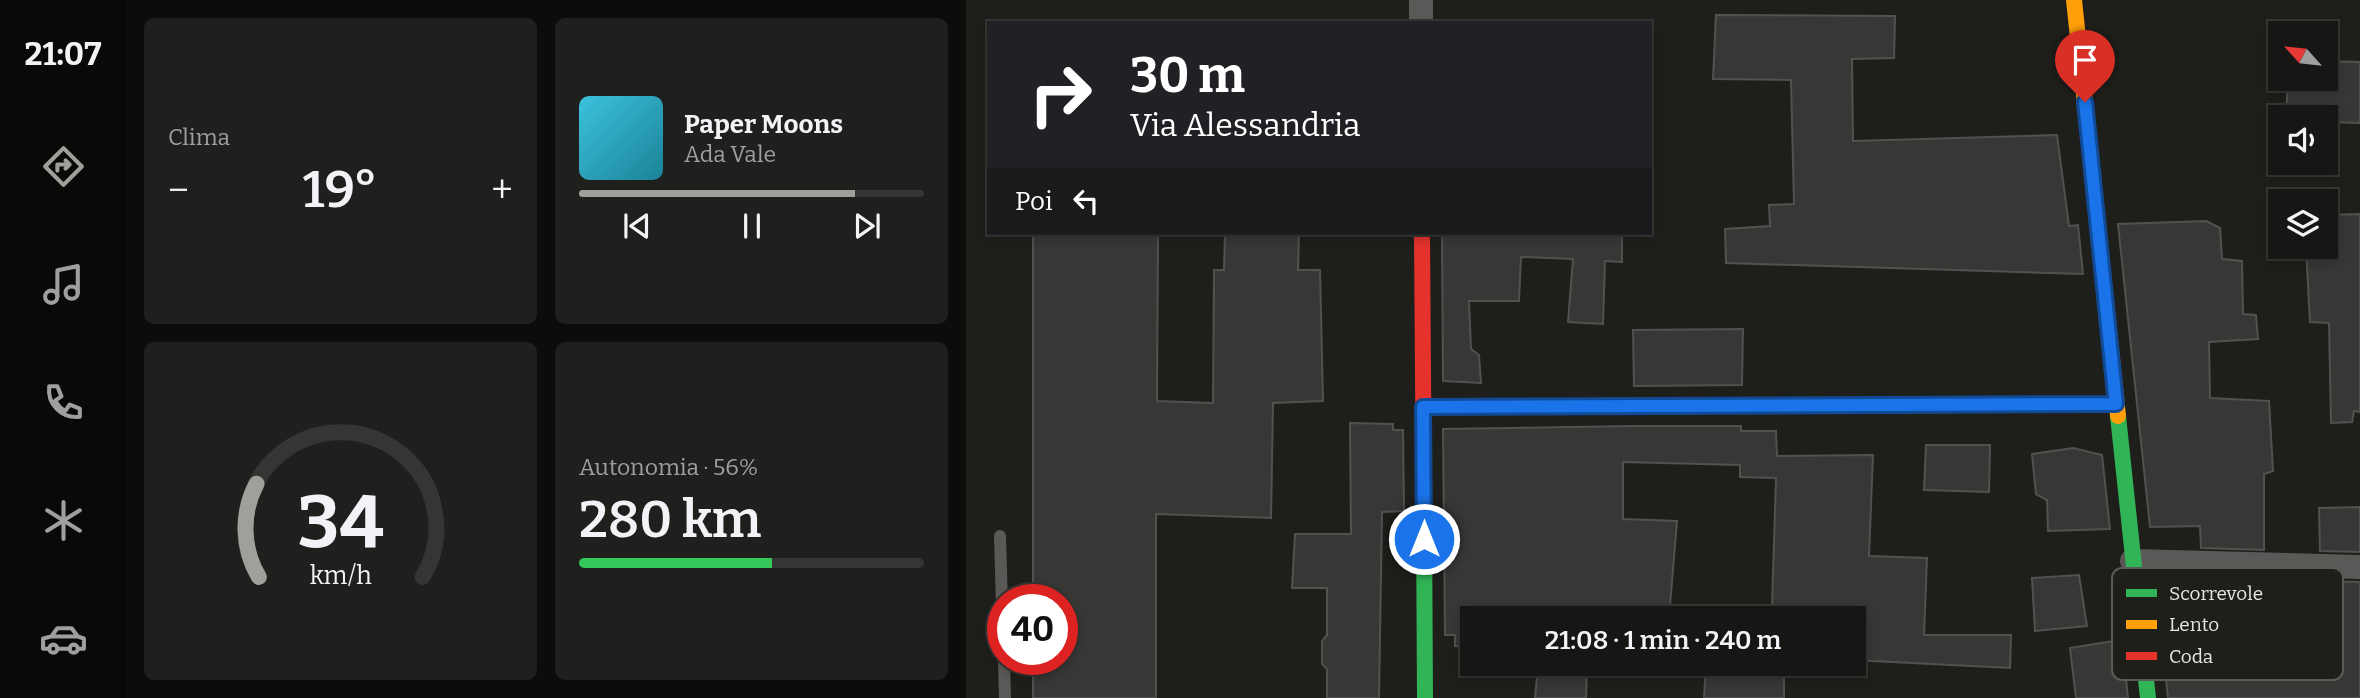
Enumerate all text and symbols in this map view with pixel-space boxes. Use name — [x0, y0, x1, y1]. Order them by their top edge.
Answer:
north arrow — [2268, 21, 2338, 91]
map controls — [2268, 21, 2338, 259]
pin — [2055, 30, 2115, 102]
text: 21:07 — [25, 35, 101, 73]
icon: arrive — [2066, 41, 2104, 79]
text: 30 m — [1130, 46, 1245, 105]
icon: right — [1015, 49, 1106, 140]
button: sound — [2268, 105, 2338, 175]
text: Via Alessandria — [1130, 106, 1360, 144]
text: Paper Moons — [684, 109, 843, 140]
text: Clima — [168, 123, 230, 151]
text: Ada Vale — [684, 140, 776, 168]
icon: directions — [39, 142, 88, 191]
text: 19° — [303, 158, 378, 221]
text: − — [168, 167, 189, 213]
text: + — [491, 167, 513, 213]
icon: left — [1067, 182, 1105, 220]
text: Poi — [1015, 186, 1053, 217]
button: layers — [2268, 189, 2338, 259]
icon: previous — [618, 207, 656, 245]
icon: pause — [733, 207, 771, 245]
icon: next — [848, 207, 886, 245]
icon: music — [39, 260, 88, 309]
icon: phone — [39, 378, 88, 427]
text: Autonomia · 56% — [579, 453, 758, 481]
text: 34 — [297, 479, 384, 566]
text: 280 km — [579, 488, 761, 551]
icon: climate — [39, 496, 88, 545]
position arrow — [1387, 502, 1461, 576]
text: km/h — [310, 561, 372, 591]
legend — [2112, 568, 2343, 680]
text: Scorrevole — [2169, 582, 2263, 605]
speed limit sign: 40 — [987, 584, 1078, 675]
text: Lento — [2169, 613, 2219, 636]
icon: car — [39, 614, 88, 663]
text: 21:08 · 1 min · 240 m — [1545, 625, 1781, 656]
text: Coda — [2169, 645, 2214, 668]

